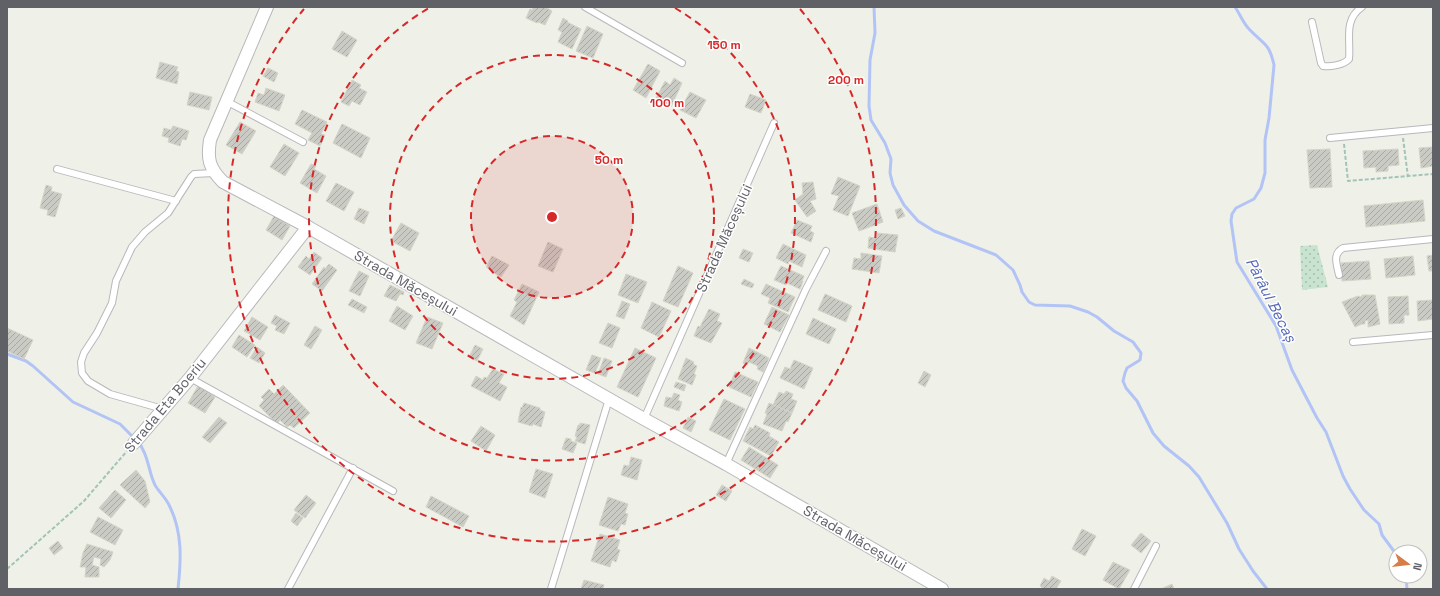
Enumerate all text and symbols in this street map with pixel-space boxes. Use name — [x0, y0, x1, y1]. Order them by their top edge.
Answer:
text: 150 m — [707, 37, 741, 53]
text: 200 m — [828, 72, 864, 88]
text: 100 m — [650, 95, 684, 111]
text: 50 m — [595, 152, 623, 168]
street label: Strada Măceșului — [692, 181, 756, 295]
centre of rings — [545, 210, 559, 224]
street label: Strada Măceșului — [351, 246, 461, 320]
water label: Pârâul Becaș — [1242, 254, 1301, 346]
street label: Strada Eta Boeriu — [120, 354, 210, 456]
street label: Strada Măceșului — [800, 501, 910, 575]
north arrow — [1388, 544, 1428, 584]
text: N — [1410, 561, 1425, 572]

